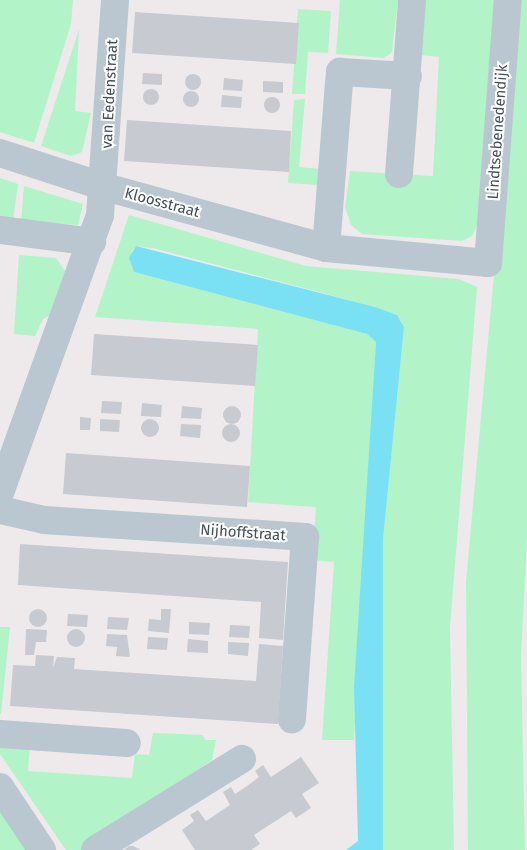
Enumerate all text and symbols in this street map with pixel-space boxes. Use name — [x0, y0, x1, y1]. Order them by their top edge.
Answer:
street label: van Eedenstraat — [98, 39, 122, 149]
street label: Lindtsebenedendijk — [484, 64, 512, 200]
street label: Kloosstraat — [123, 184, 201, 222]
street label: Nijhoffstraat — [200, 521, 286, 545]

